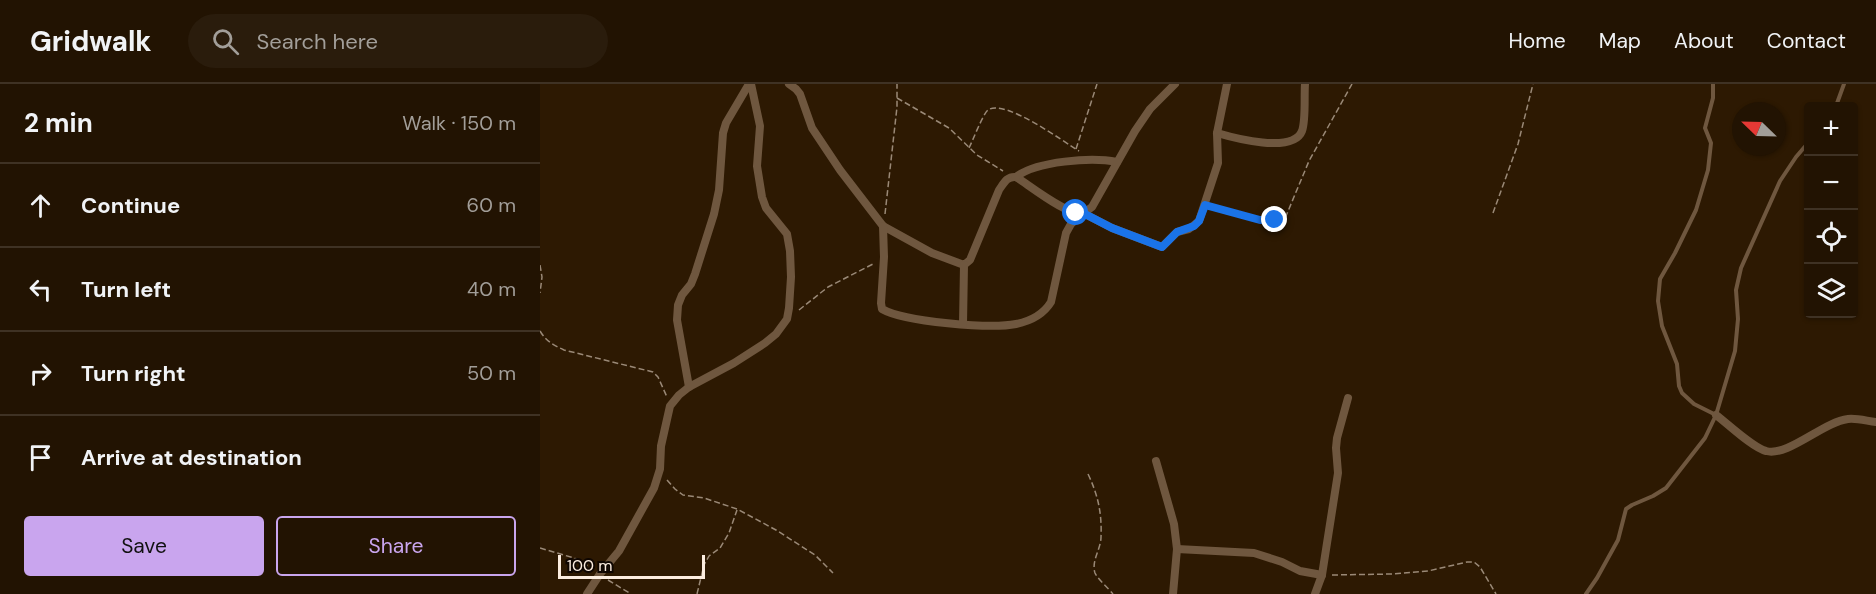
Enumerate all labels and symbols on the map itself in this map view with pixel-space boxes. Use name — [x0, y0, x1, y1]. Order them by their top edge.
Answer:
north arrow — [1732, 102, 1786, 156]
route start — [1062, 199, 1088, 225]
route end — [1261, 206, 1287, 232]
scale bar — [558, 552, 705, 580]

